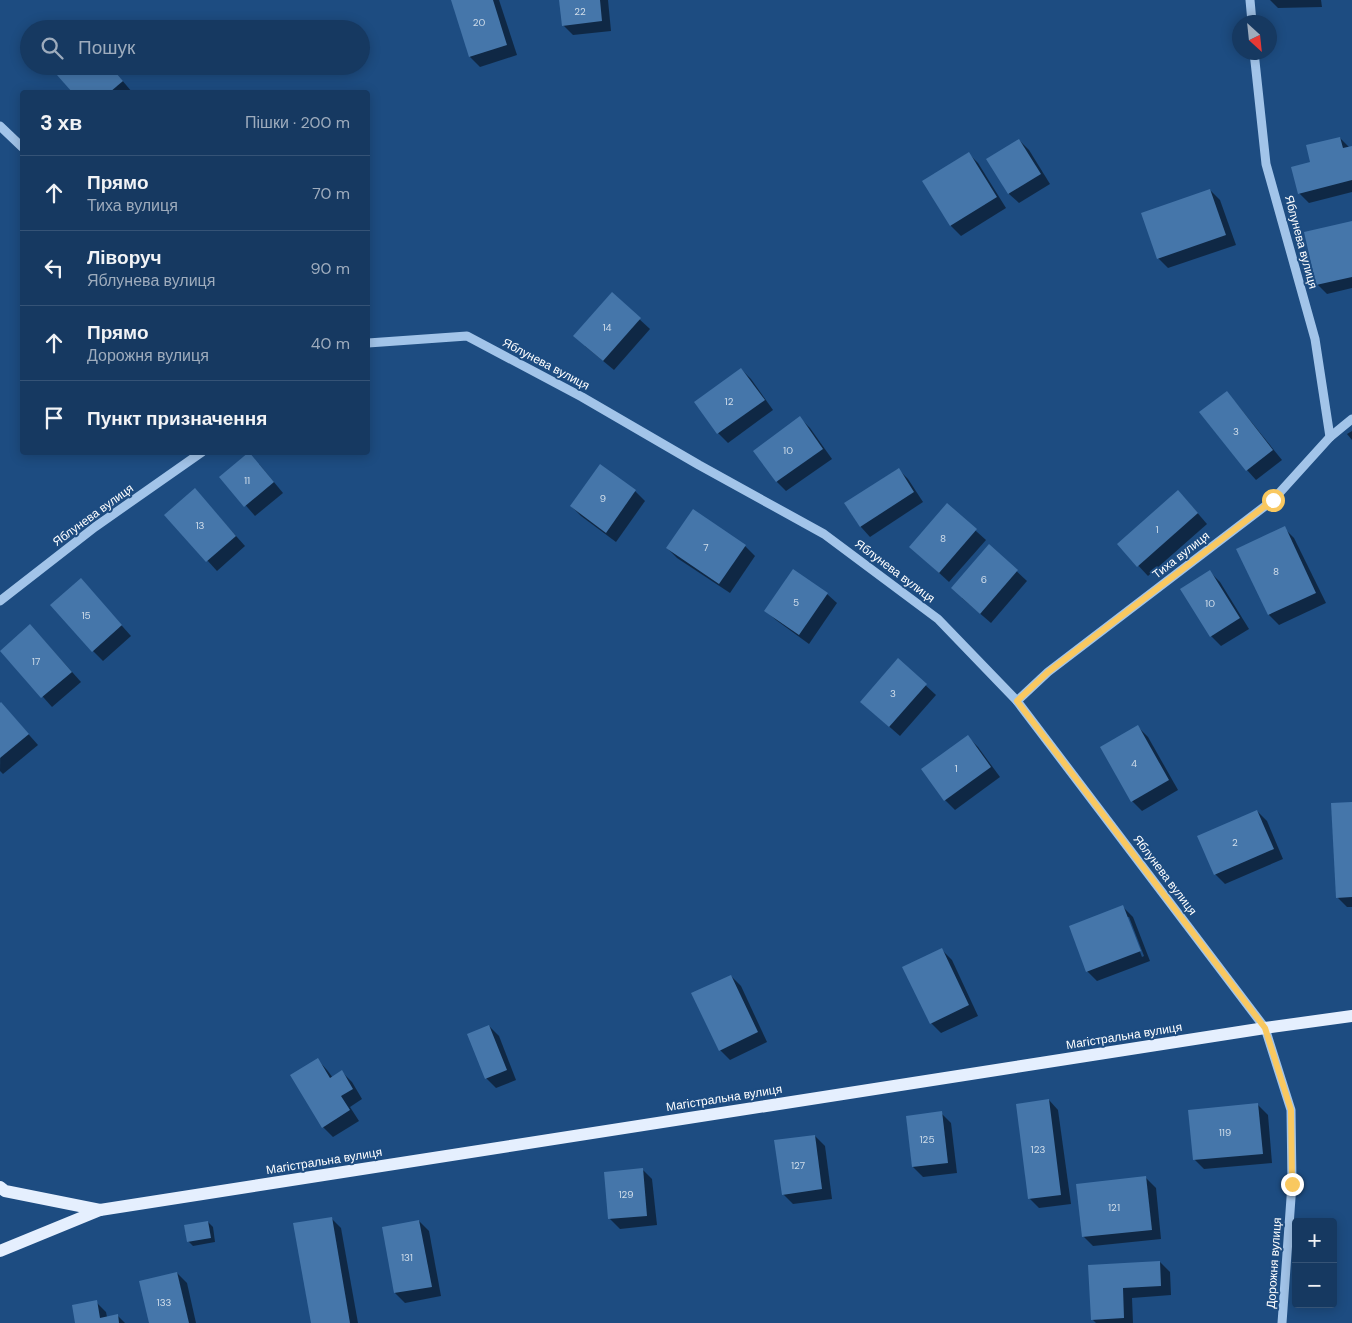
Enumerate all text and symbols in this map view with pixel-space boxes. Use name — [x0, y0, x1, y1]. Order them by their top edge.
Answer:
house number: 22 — [574, 5, 586, 18]
north arrow — [1232, 15, 1277, 60]
house number: 20 — [473, 16, 485, 29]
search box — [20, 20, 370, 75]
icon: search — [38, 34, 66, 62]
text: Пошук — [78, 35, 135, 60]
text: 3 хв — [40, 109, 82, 137]
text: Пішки · 200 m — [245, 112, 350, 133]
text: Прямо — [87, 170, 149, 195]
icon: ahead — [40, 179, 68, 207]
text: 70 m — [312, 183, 350, 204]
street label: Яблунева вулиця — [1281, 193, 1321, 291]
text: Тиха вулиця — [87, 195, 178, 216]
text: Ліворуч — [87, 245, 162, 270]
icon: left — [40, 254, 68, 282]
text: 90 m — [310, 258, 350, 279]
text: Яблунева вулиця — [87, 270, 215, 291]
text: Прямо — [87, 320, 149, 345]
house number: 14 — [602, 321, 612, 334]
icon: ahead — [40, 329, 68, 357]
text: 40 m — [311, 333, 350, 354]
street label: Яблунева вулиця — [500, 334, 592, 394]
text: Дорожня вулиця — [87, 345, 209, 366]
house number: 12 — [725, 395, 734, 408]
icon: arrive — [40, 404, 68, 432]
text: Пункт призначення — [87, 406, 267, 431]
house number: 3 — [1233, 425, 1239, 438]
house number: 10 — [783, 444, 793, 457]
house number: 11 — [244, 474, 250, 487]
street label: Яблунева вулиця — [49, 480, 137, 550]
route start — [1262, 489, 1285, 512]
house number: 9 — [600, 492, 606, 505]
house number: 13 — [195, 519, 205, 532]
house number: 1 — [1155, 523, 1159, 536]
street label: Тиха вулиця — [1149, 528, 1213, 582]
house number: 8 — [940, 532, 946, 545]
street label: Яблунева вулиця — [852, 536, 938, 606]
house number: 7 — [703, 541, 709, 554]
house number: 8 — [1273, 565, 1279, 578]
house number: 6 — [981, 573, 987, 586]
house number: 5 — [793, 596, 799, 609]
house number: 10 — [1205, 597, 1215, 610]
house number: 15 — [81, 609, 91, 622]
house number: 17 — [32, 655, 40, 668]
house number: 3 — [890, 687, 896, 700]
house number: 4 — [1131, 757, 1137, 770]
house number: 1 — [954, 762, 958, 775]
street label: Яблунева вулиця — [1130, 832, 1200, 918]
house number: 2 — [1232, 836, 1238, 849]
street label: Магістральна вулиця — [1065, 1019, 1183, 1053]
street label: Магістральна вулиця — [665, 1081, 783, 1115]
house number: 119 — [1219, 1126, 1231, 1139]
house number: 125 — [920, 1133, 934, 1146]
house number: 123 — [1031, 1143, 1045, 1156]
street label: Магістральна вулиця — [265, 1144, 383, 1178]
house number: 127 — [791, 1159, 805, 1172]
route end — [1281, 1173, 1304, 1196]
house number: 129 — [618, 1188, 634, 1201]
house number: 121 — [1108, 1201, 1120, 1214]
street label: Дорожня вулиця — [1263, 1217, 1285, 1309]
map controls — [1292, 1218, 1337, 1308]
button: + — [1292, 1218, 1337, 1263]
house number: 131 — [401, 1251, 413, 1264]
button: − — [1292, 1263, 1337, 1308]
house number: 133 — [157, 1296, 172, 1309]

